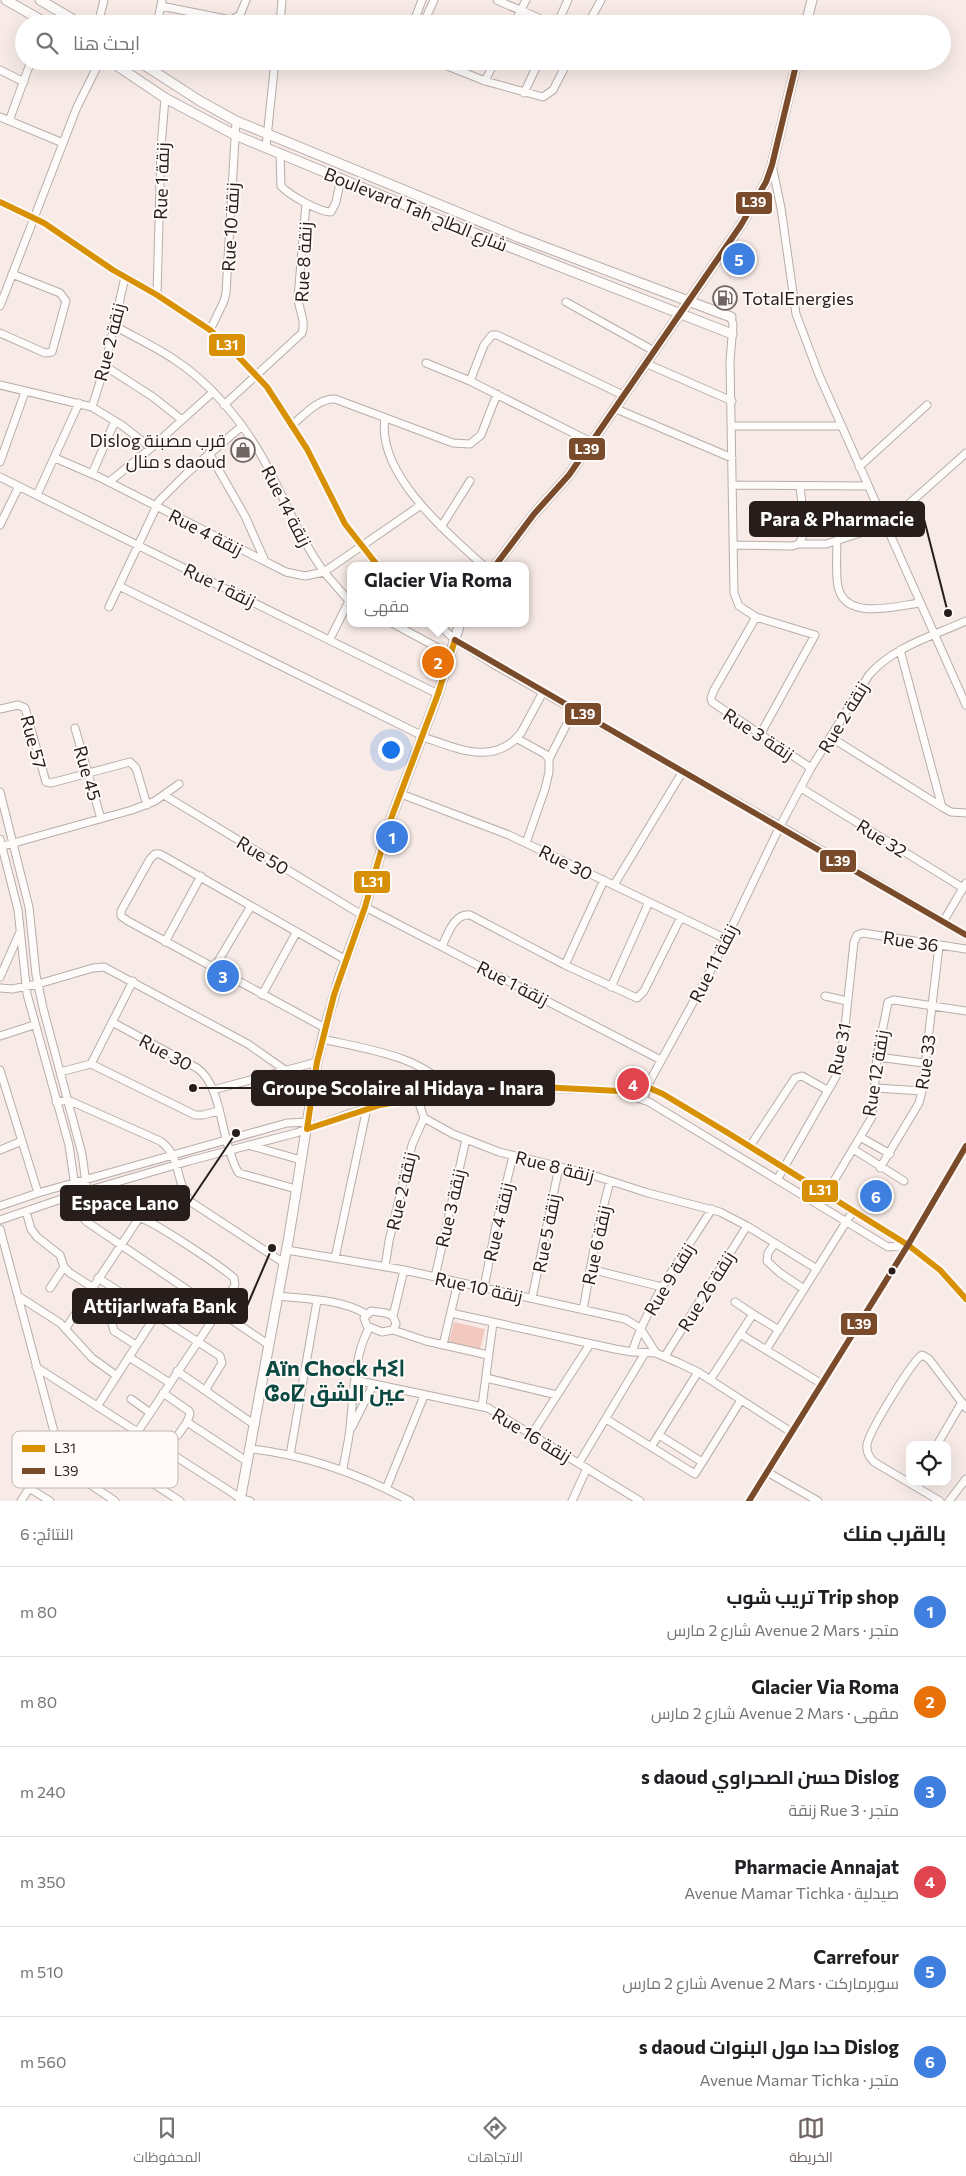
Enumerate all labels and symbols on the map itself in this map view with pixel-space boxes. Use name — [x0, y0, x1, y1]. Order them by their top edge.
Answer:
street label: Rue 1 زنقة — [149, 142, 174, 220]
street label: Boulevard Tah شارع الطاح — [320, 162, 511, 258]
street label: Rue 10 زنقة — [217, 182, 244, 272]
line badge: L39 — [735, 191, 773, 215]
text: L39 — [742, 193, 767, 210]
street label: Rue 8 زنقة — [290, 221, 317, 303]
pin: 5 — [723, 240, 755, 278]
fuel station icon: TotalEnergies — [712, 285, 738, 311]
place label: TotalEnergies — [742, 287, 854, 309]
street label: Rue 2 زنقة — [89, 301, 130, 384]
line badge: L31 — [208, 333, 246, 357]
text: L31 — [216, 336, 238, 353]
place label: Dislog قرب مصبنة منال s daoud — [90, 429, 226, 473]
shop icon: Dislog قرب مصبنة منال s daoud — [230, 437, 256, 463]
line badge: L39 — [568, 437, 606, 461]
text: L39 — [575, 440, 600, 457]
street label: Rue 14 زنقة — [256, 462, 317, 551]
callout: Para & Pharmacie — [750, 502, 924, 536]
street label: Rue 4 زنقة — [165, 504, 247, 561]
text: Para & Pharmacie — [760, 507, 914, 530]
street label: Rue 1 زنقة — [180, 558, 260, 613]
pin: 2 — [422, 643, 454, 681]
street label: Rue 2 زنقة — [813, 677, 874, 757]
line badge: L39 — [564, 702, 602, 726]
street label: Rue 3 زنقة — [719, 703, 799, 766]
text: L39 — [571, 705, 596, 722]
street label: Rue 57 — [16, 713, 52, 771]
your location — [378, 737, 404, 763]
street label: Rue 45 — [70, 743, 106, 803]
street label: Rue 32 — [853, 814, 911, 862]
pin: 1 — [376, 818, 408, 856]
street label: Rue 50 — [233, 831, 293, 879]
street label: Rue 30 — [536, 840, 596, 884]
line badge: L39 — [819, 849, 857, 873]
text: L39 — [826, 852, 851, 869]
line badge: L31 — [353, 870, 391, 894]
text: L31 — [361, 873, 383, 890]
street label: Rue 11 زنقة — [684, 920, 743, 1006]
street label: Rue 36 — [882, 926, 940, 956]
street label: Rue 1 زنقة — [473, 956, 553, 1011]
pin: 3 — [207, 957, 239, 995]
street label: Rue 31 — [823, 1021, 855, 1077]
street label: Rue 12 زنقة — [857, 1028, 894, 1118]
street label: Rue 30 — [136, 1029, 196, 1075]
street label: Rue 33 — [910, 1033, 940, 1091]
pin: 4 — [617, 1065, 649, 1103]
callout: Groupe Scolaire al Hidaya - Inara — [252, 1071, 554, 1105]
text: Groupe Scolaire al Hidaya - Inara — [262, 1076, 544, 1099]
street label: Rue 8 زنقة — [513, 1146, 597, 1187]
street label: Rue 2 زنقة — [381, 1150, 422, 1233]
street label: Rue 3 زنقة — [430, 1166, 471, 1250]
pin: 6 — [860, 1177, 892, 1215]
line badge: L31 — [801, 1179, 839, 1203]
street label: Rue 4 زنقة — [478, 1180, 519, 1264]
text: L31 — [809, 1181, 831, 1198]
callout: Espace Lano — [61, 1186, 189, 1220]
text: Espace Lano — [71, 1191, 179, 1214]
street label: Rue 5 زنقة — [528, 1192, 565, 1275]
street label: Rue 6 زنقة — [577, 1203, 616, 1287]
street label: Rue 9 زنقة — [639, 1239, 700, 1320]
street label: Rue 26 زنقة — [673, 1247, 740, 1336]
unlabelled marker — [887, 1266, 897, 1276]
street label: Rue 10 زنقة — [433, 1267, 525, 1308]
callout: Attijarlwafa Bank — [73, 1289, 247, 1323]
text: Attijarlwafa Bank — [83, 1294, 237, 1317]
line badge: L39 — [840, 1312, 878, 1336]
text: L39 — [847, 1315, 872, 1332]
district label: Aïn Chock ⵄⵉⵏ ⵛⴰⵇ عين الشق — [264, 1354, 406, 1407]
street label: Rue 16 زنقة — [488, 1403, 576, 1468]
legend — [12, 1431, 178, 1488]
text: L31 — [54, 1439, 76, 1456]
text: L39 — [54, 1462, 79, 1479]

